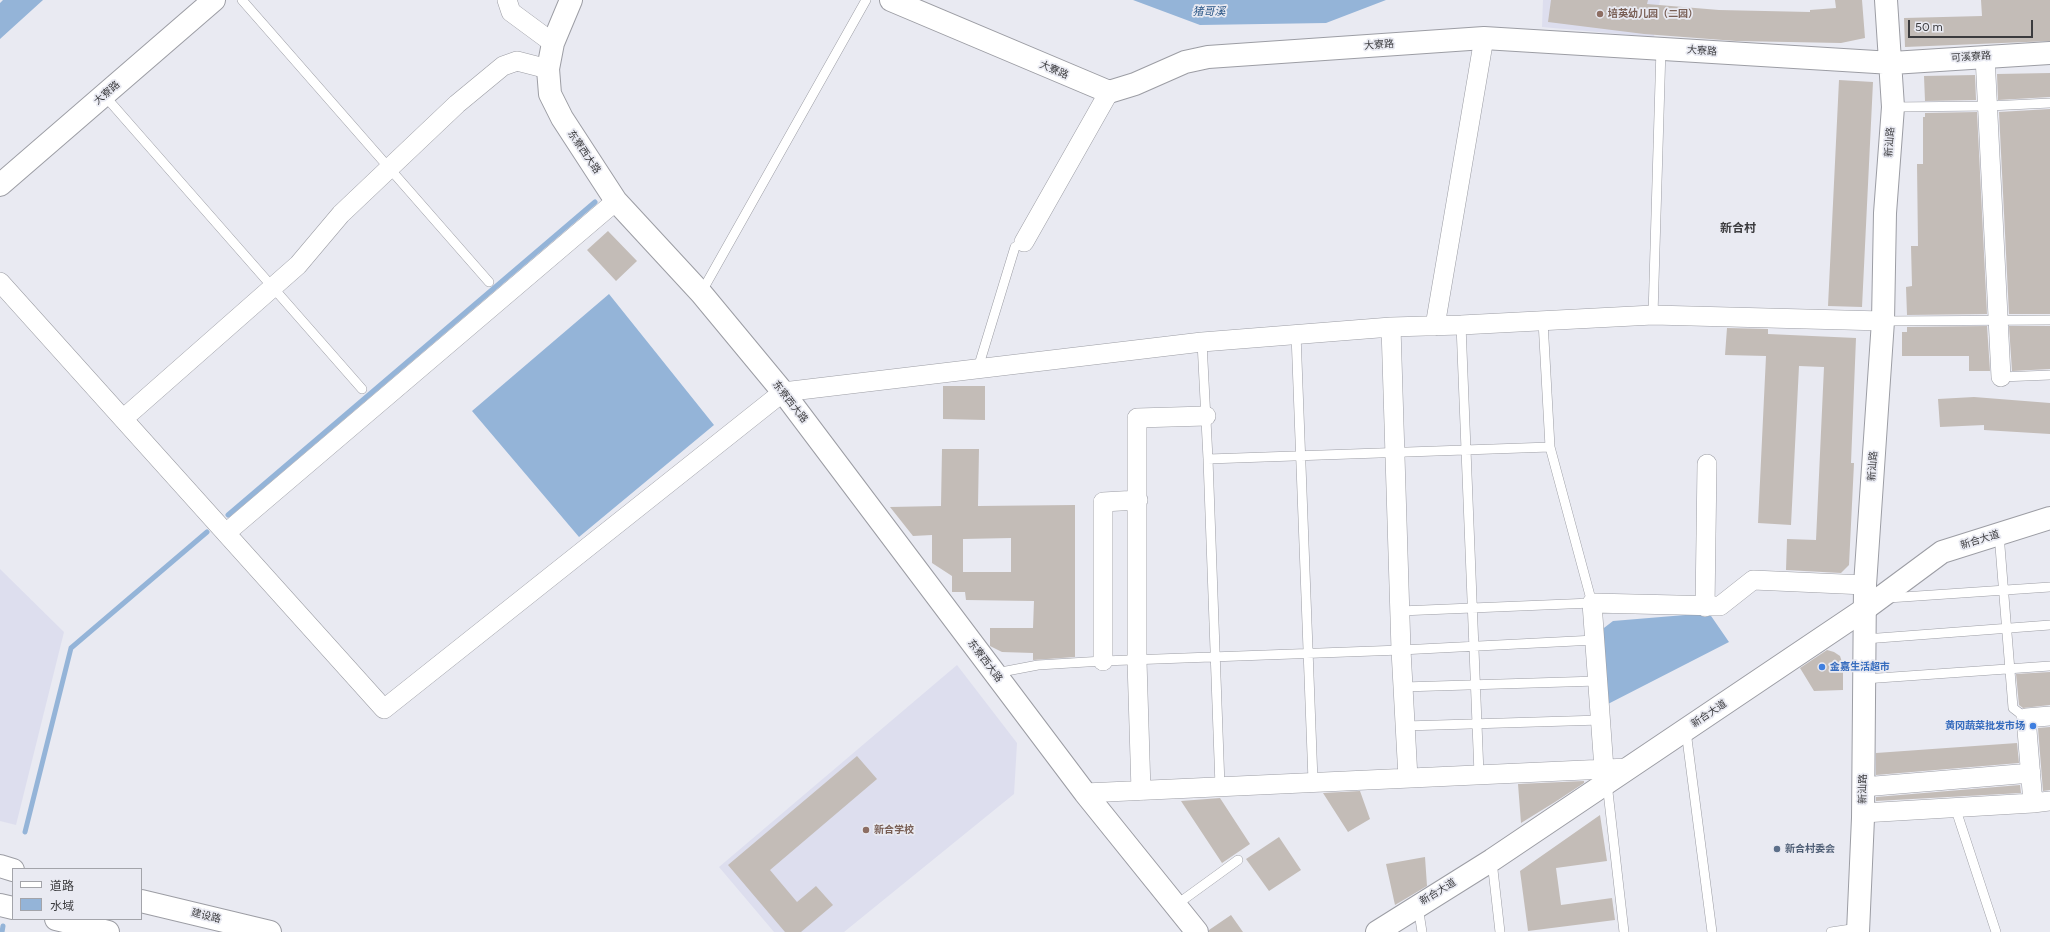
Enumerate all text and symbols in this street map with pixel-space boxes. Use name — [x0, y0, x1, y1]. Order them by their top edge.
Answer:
water label: 猪哥溪 — [1193, 5, 1225, 19]
place label: 培英幼儿园（二园） — [1608, 8, 1698, 20]
marker: 培英幼儿园（二园） — [1595, 9, 1605, 19]
scale bar — [1910, 12, 2035, 38]
text: 50 m — [1915, 20, 1943, 34]
street label: 大寮路 — [1364, 38, 1394, 52]
street label: 大寮路 — [1687, 44, 1717, 58]
street label: 可溪寮路 — [1951, 50, 1991, 64]
street label: 大寮路 — [1038, 59, 1070, 81]
street label: 大寮路 — [92, 79, 122, 107]
street label: 新汕路 — [1883, 127, 1897, 157]
street label: 东寮西大路 — [565, 128, 603, 176]
district label: 新合村 — [1720, 221, 1756, 235]
street label: 东寮西大路 — [770, 379, 810, 425]
street label: 新汕路 — [1866, 451, 1880, 481]
street label: 新合大道 — [1959, 528, 2001, 552]
street label: 东寮西大路 — [965, 637, 1005, 685]
place label: 金嘉生活超市 — [1830, 661, 1890, 673]
marker: 金嘉生活超市 — [1817, 662, 1827, 672]
street label: 新合大道 — [1689, 698, 1729, 730]
place label: 黄冈蔬菜批发市场 — [1945, 720, 2025, 732]
marker: 黄冈蔬菜批发市场 — [2028, 721, 2038, 731]
street label: 新汕路 — [1857, 774, 1869, 804]
place label: 新合学校 — [874, 824, 914, 836]
marker: 新合学校 — [861, 825, 871, 835]
place label: 新合村委会 — [1785, 843, 1835, 855]
marker: 新合村委会 — [1772, 844, 1782, 854]
legend — [12, 868, 142, 920]
street label: 新合大道 — [1418, 877, 1458, 907]
text: 道路 — [50, 879, 74, 893]
text: 水域 — [50, 899, 74, 913]
street label: 建设路 — [190, 907, 222, 925]

